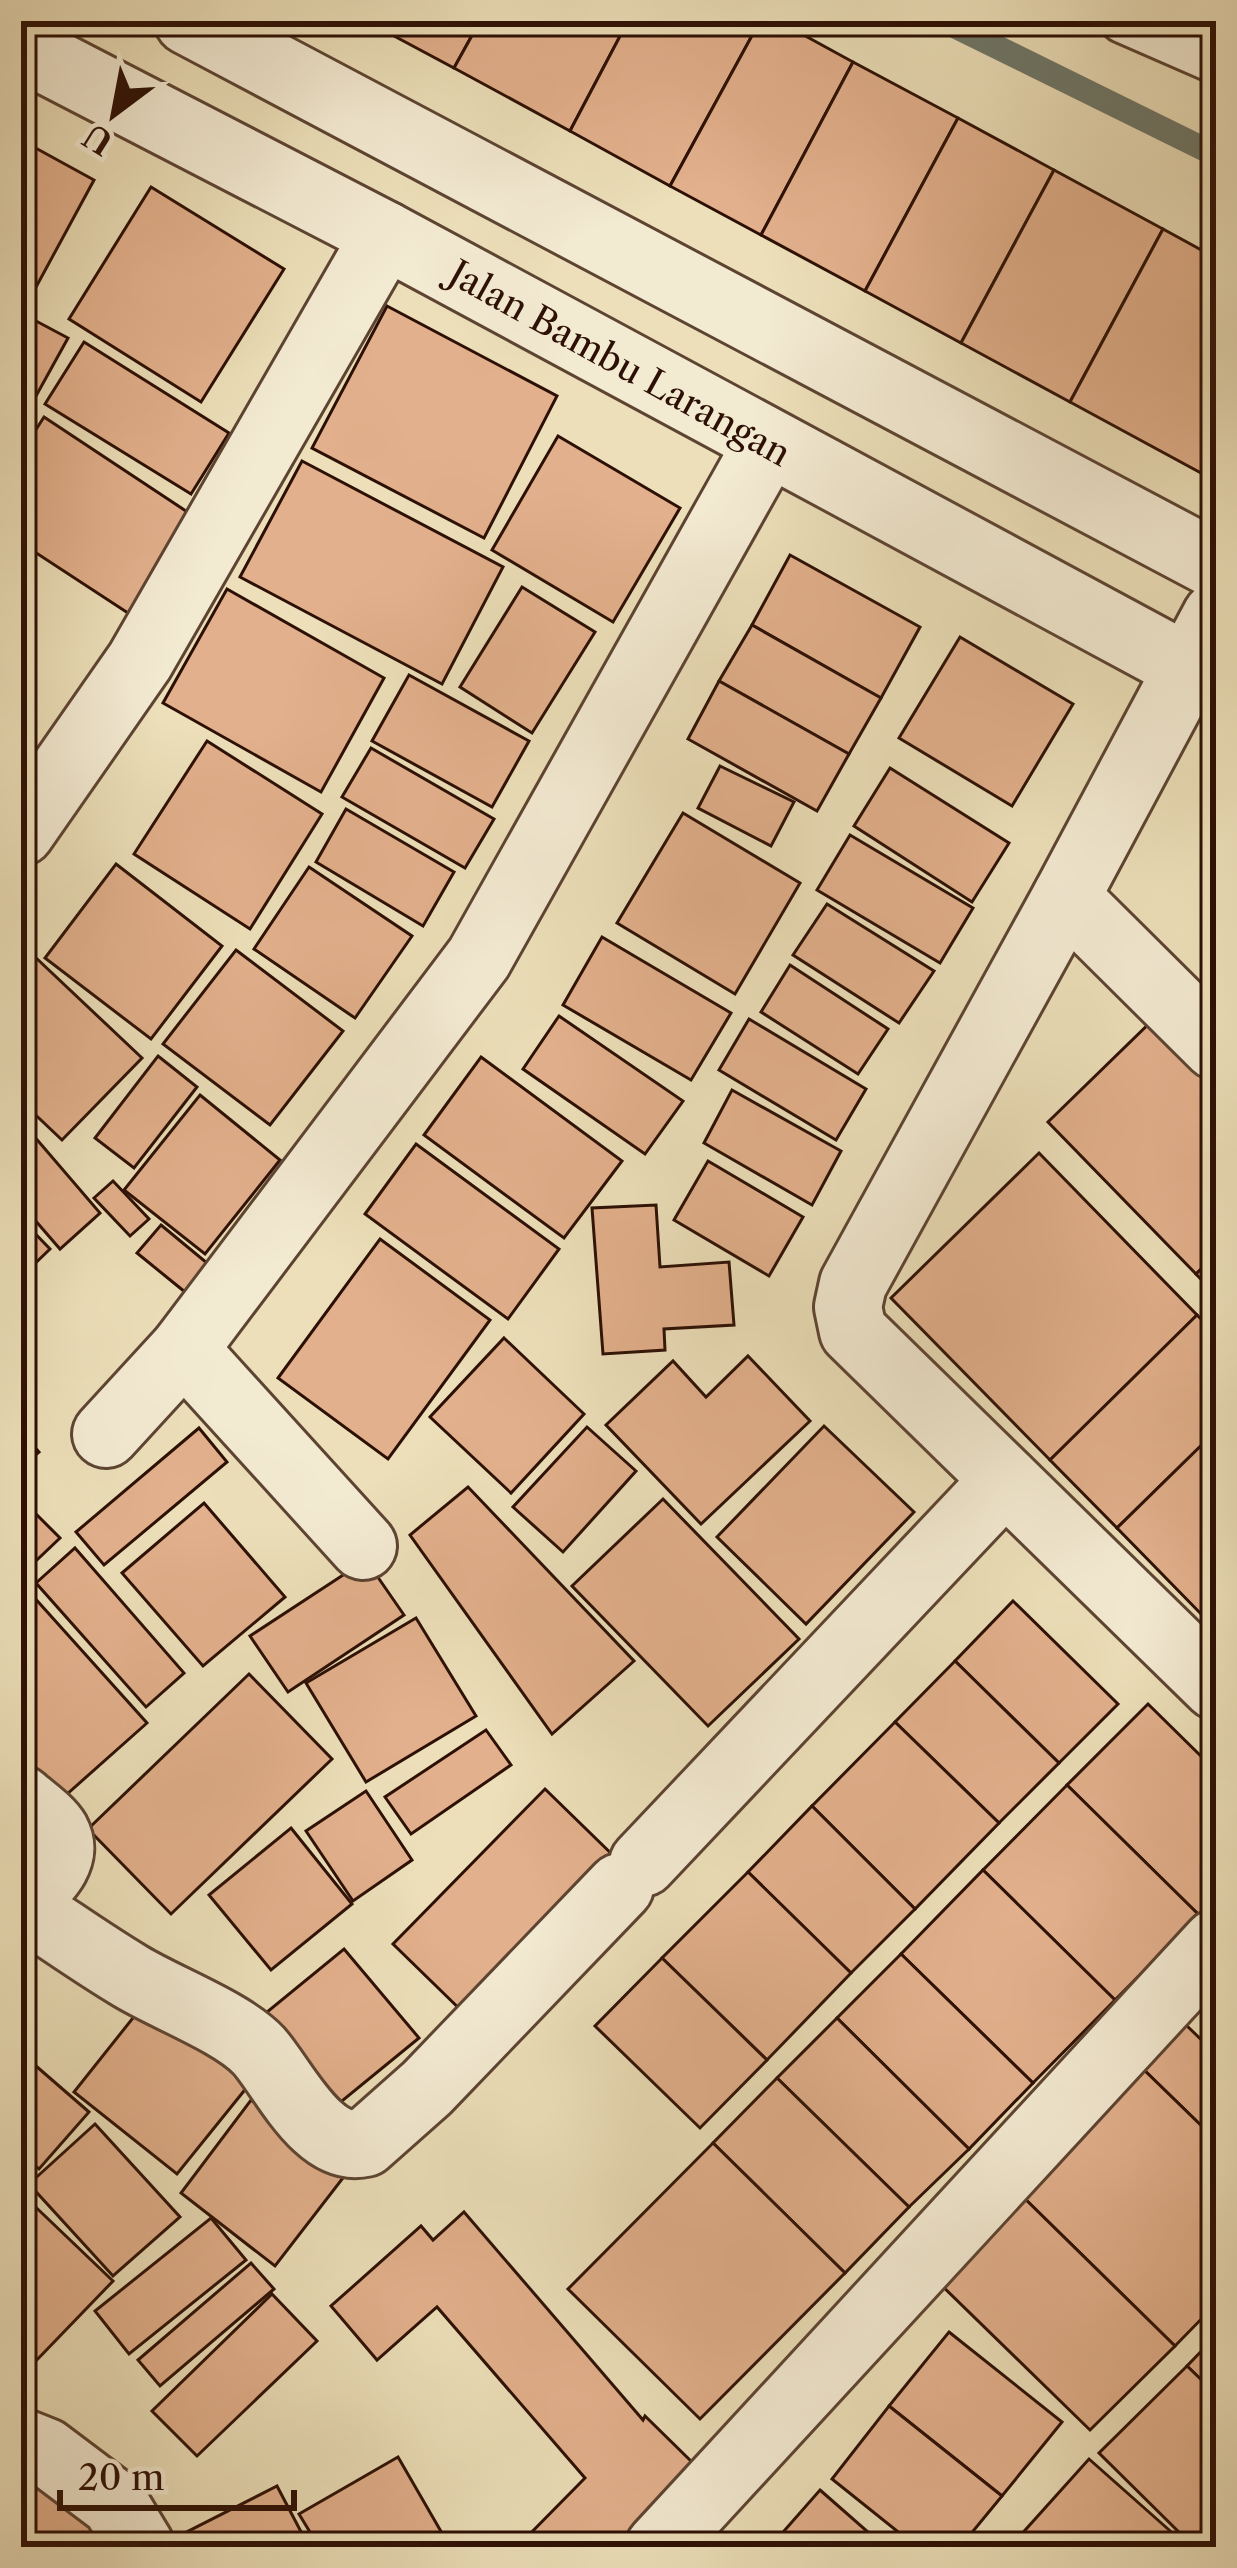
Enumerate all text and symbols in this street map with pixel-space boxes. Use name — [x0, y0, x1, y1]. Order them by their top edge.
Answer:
north arrow — [54, 54, 174, 174]
text: U — [76, 114, 121, 164]
street label: Jalan Bambu Larangan — [437, 248, 798, 475]
scale bar — [60, 2436, 294, 2510]
text: 20 m — [78, 2455, 165, 2499]

